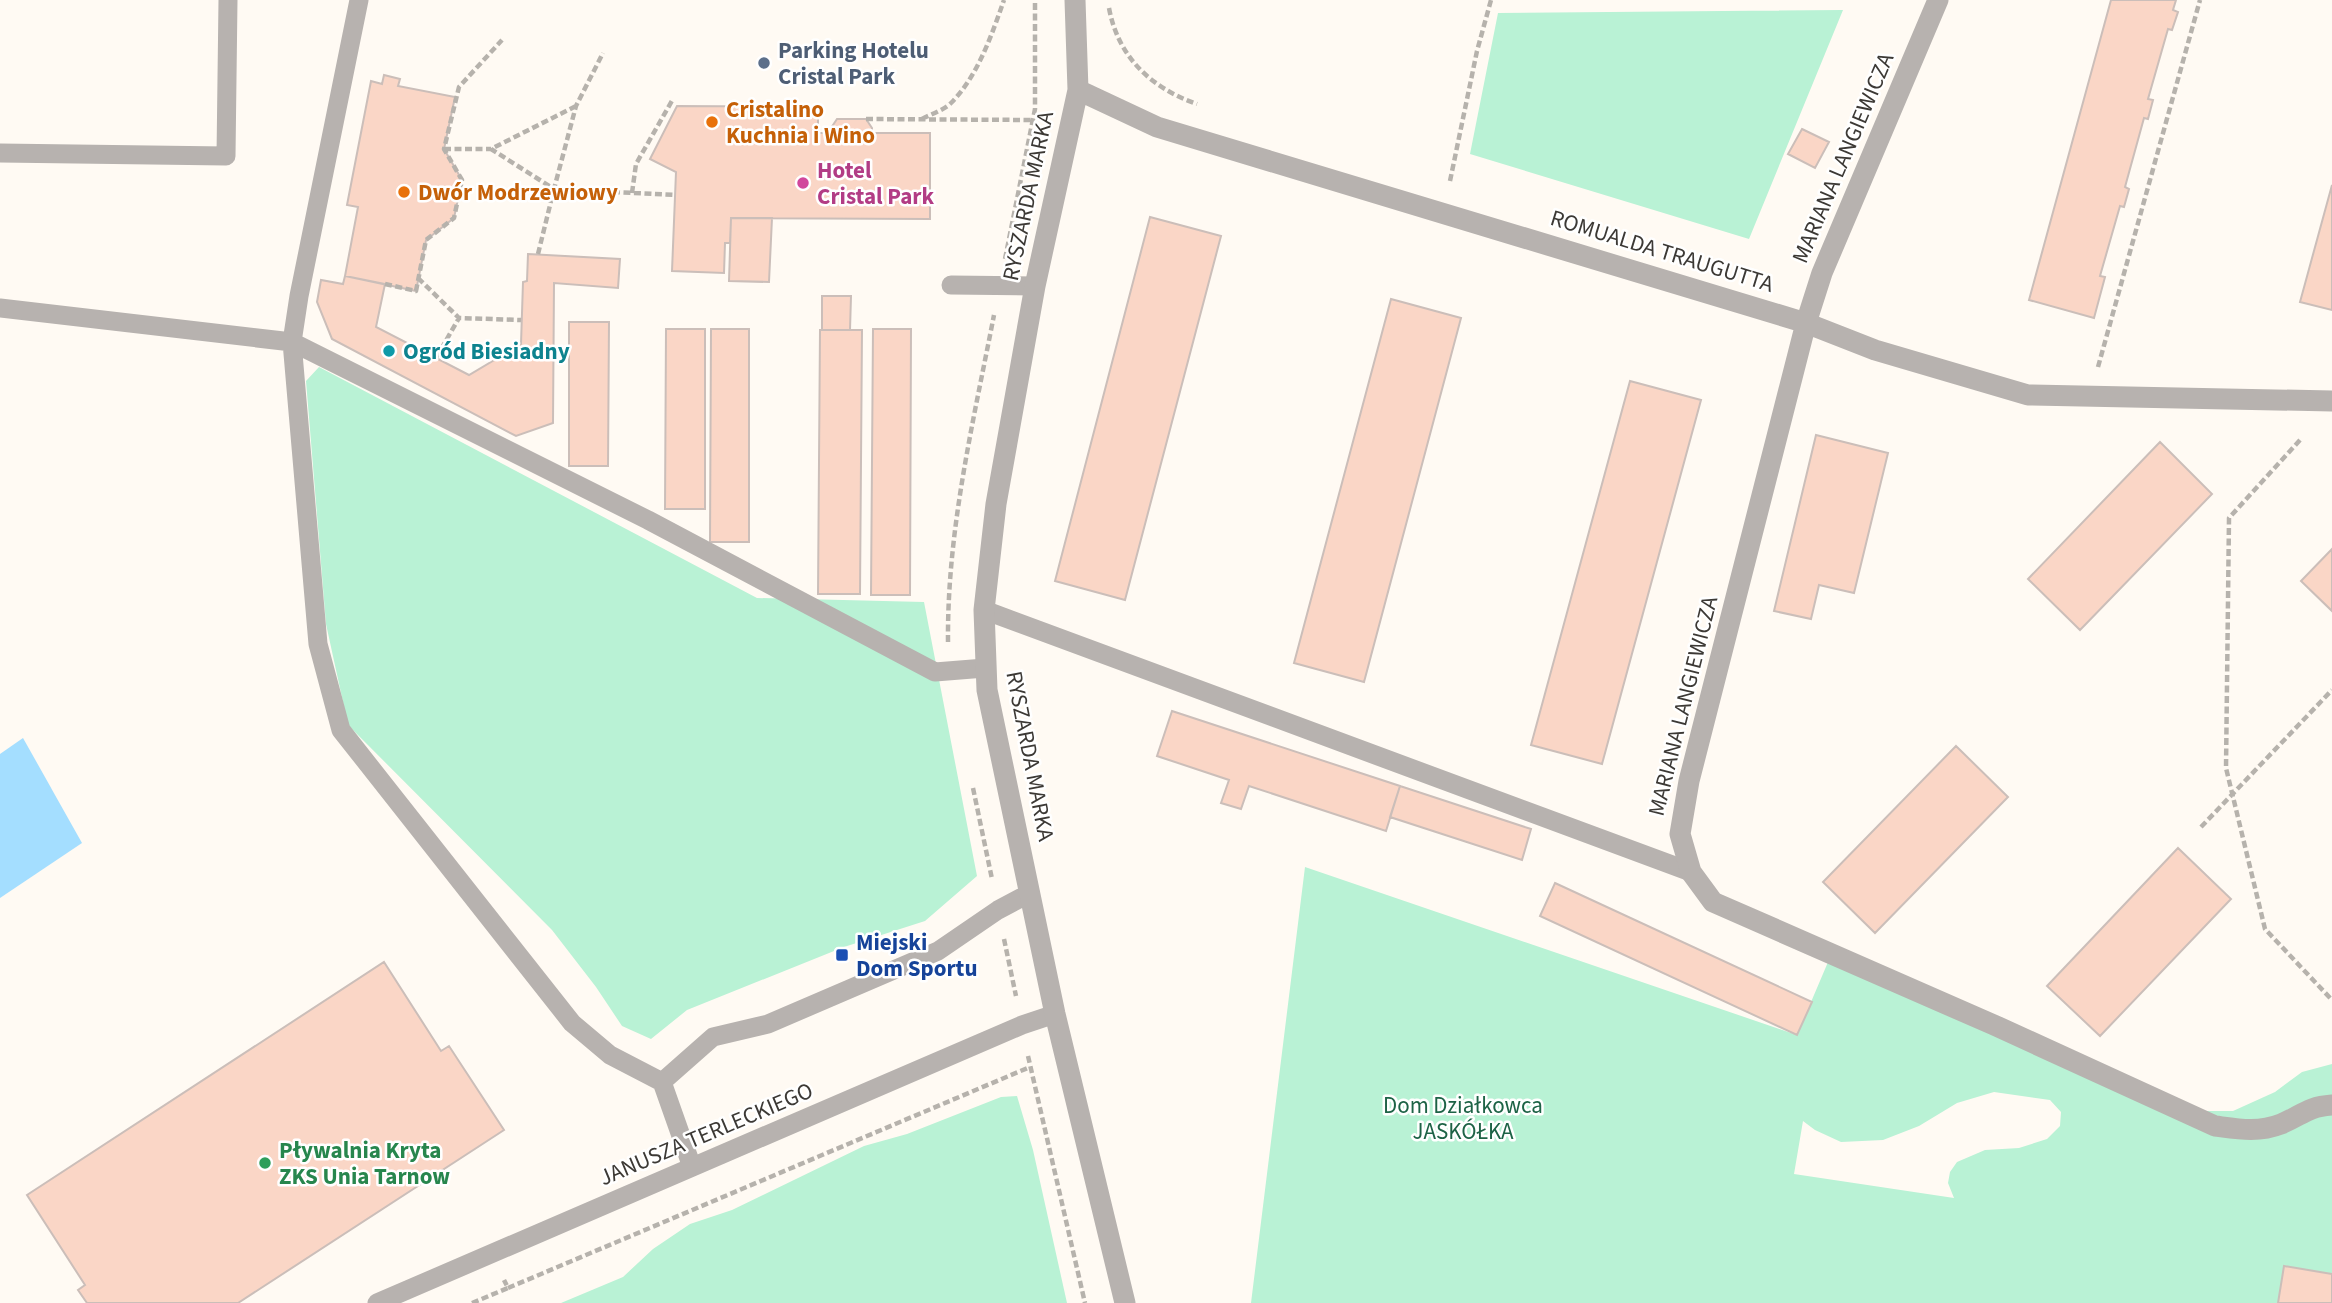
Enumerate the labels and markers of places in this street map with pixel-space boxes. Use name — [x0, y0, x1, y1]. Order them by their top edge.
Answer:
place label: Parking Hotelu Cristal Park — [778, 34, 929, 93]
marker: Parking Hotelu Cristal Park — [756, 55, 772, 71]
place label: Cristalino Kuchnia i Wino — [726, 93, 875, 152]
marker: Cristalino Kuchnia i Wino — [704, 114, 720, 130]
place label: Hotel Cristal Park — [817, 154, 934, 213]
marker: Hotel Cristal Park — [795, 175, 811, 191]
place label: Dwór Modrzewiowy — [418, 176, 618, 209]
marker: Dwór Modrzewiowy — [396, 184, 412, 200]
place label: Ogród Biesiadny — [403, 335, 570, 368]
marker: Ogród Biesiadny — [381, 343, 397, 359]
place label: Miejski Dom Sportu — [856, 926, 977, 985]
marker: Miejski Dom Sportu — [834, 947, 850, 963]
place label: Pływalnia Kryta ZKS Unia Tarnow — [279, 1134, 450, 1193]
marker: Pływalnia Kryta ZKS Unia Tarnow — [257, 1155, 273, 1171]

